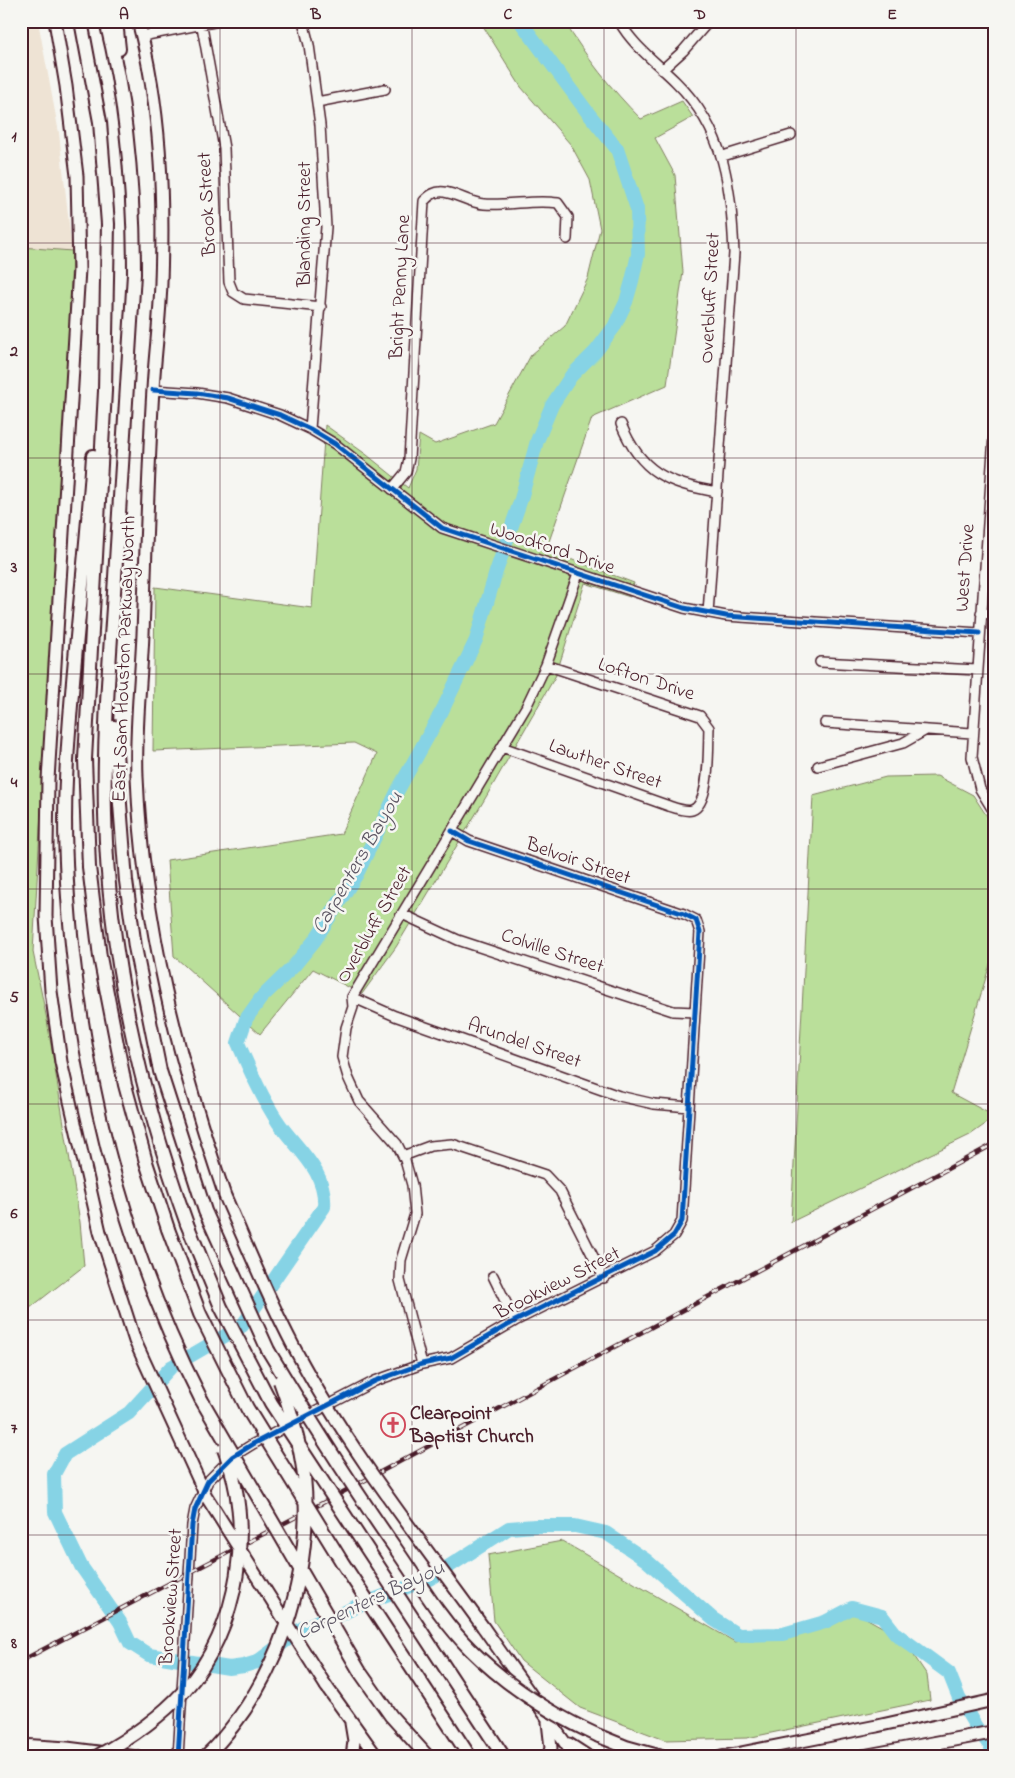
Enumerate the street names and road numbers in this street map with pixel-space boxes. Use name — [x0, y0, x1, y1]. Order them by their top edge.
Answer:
street label: Brook Street — [191, 151, 225, 258]
street label: Blanding Street — [291, 161, 321, 288]
street label: Bright Penny Lane — [383, 214, 420, 361]
street label: Overbluff Street — [693, 232, 729, 364]
street label: East Sam Houston Parkway North — [105, 515, 145, 803]
street label: Woodford Drive — [486, 515, 618, 583]
street label: West Drive — [948, 523, 984, 613]
street label: Lofton Drive — [594, 651, 698, 709]
street label: Lawther Street — [544, 732, 666, 798]
street label: Belvoir Street — [521, 830, 635, 894]
street label: Overbluff Street — [330, 861, 420, 989]
street label: Colville Street — [497, 922, 607, 982]
street label: Arundel Street — [463, 1011, 585, 1077]
street label: Brookview Street — [489, 1240, 626, 1329]
street label: Brookview Street — [153, 1527, 191, 1668]

